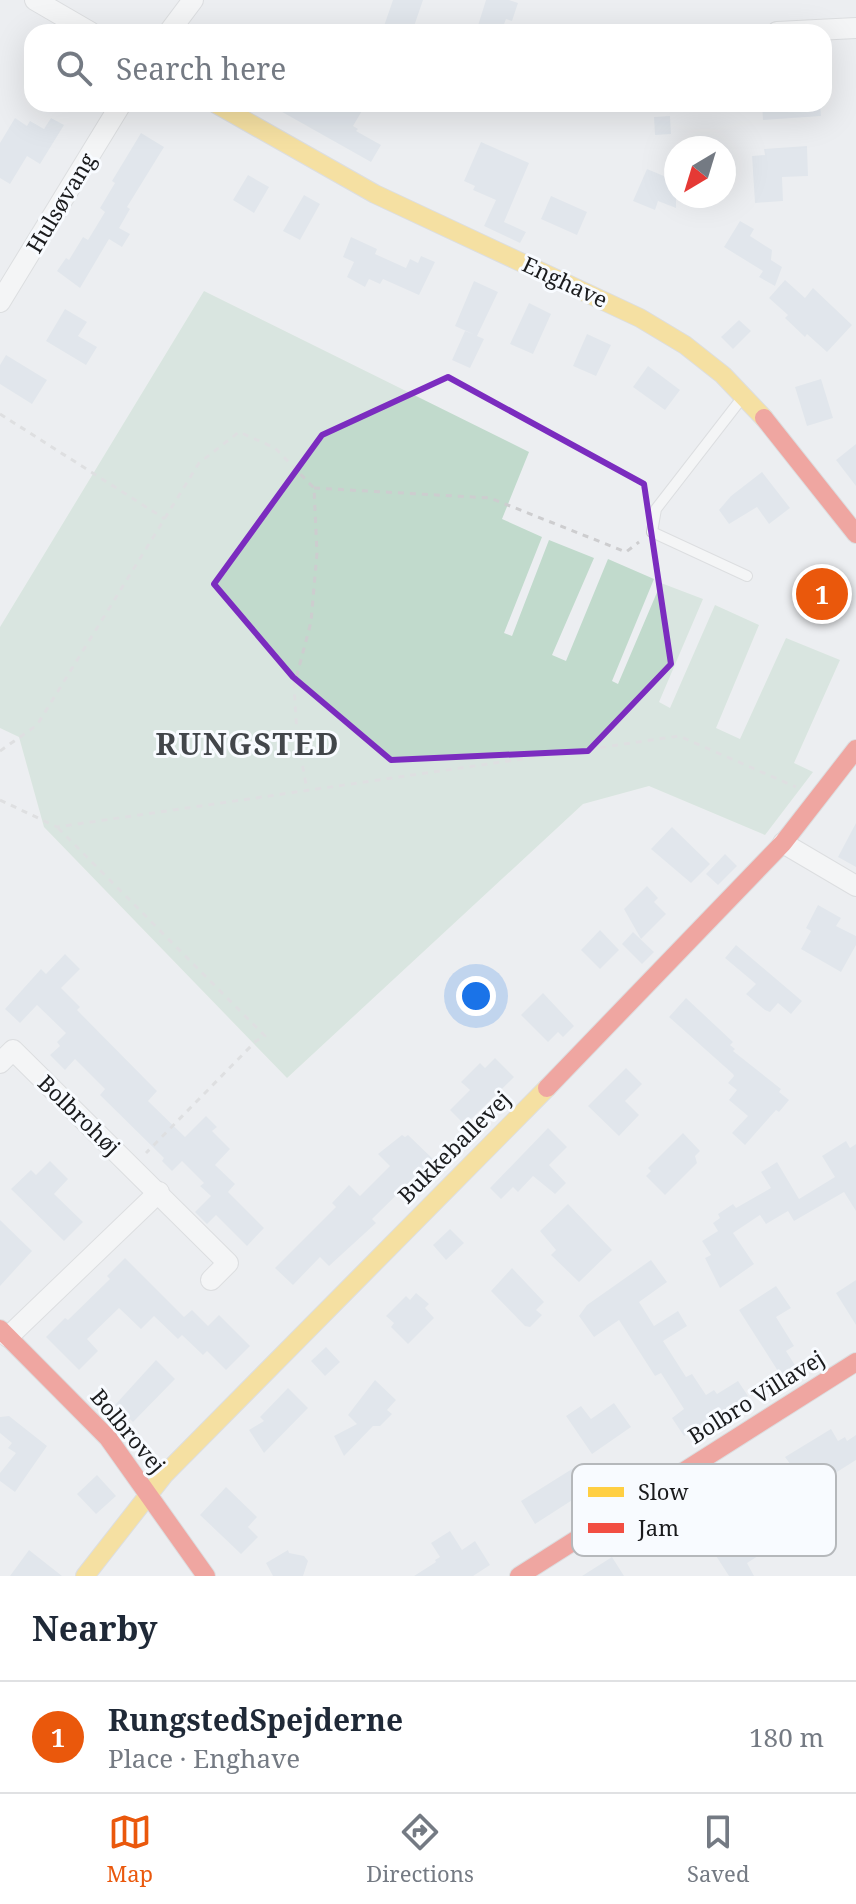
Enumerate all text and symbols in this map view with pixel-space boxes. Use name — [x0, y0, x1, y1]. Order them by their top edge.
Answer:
search box — [24, 24, 832, 112]
icon: search — [52, 46, 96, 90]
text: Search here — [116, 48, 286, 89]
north arrow — [664, 136, 736, 208]
street label: Hulsøvang — [18, 147, 102, 258]
street label: Enghave — [518, 248, 613, 314]
pin: 1 — [796, 564, 848, 624]
district label: RUNGSTED — [155, 723, 341, 764]
your location — [456, 976, 496, 1016]
street label: Bolbrohøj — [32, 1067, 127, 1161]
street label: Bukkeballevej — [390, 1083, 516, 1209]
street label: Bolbro Villavej — [682, 1342, 829, 1450]
street label: Bolbrovej — [85, 1382, 173, 1479]
legend — [572, 1464, 836, 1556]
text: Slow — [638, 1476, 688, 1506]
text: Jam — [637, 1512, 679, 1542]
text: Nearby — [32, 1605, 158, 1651]
text: RungstedSpejderne — [108, 1699, 403, 1740]
text: 1 — [51, 1719, 65, 1755]
text: 180 m — [749, 1719, 824, 1755]
text: Place · Enghave — [108, 1740, 300, 1776]
tab: Map — [107, 1810, 153, 1888]
tab: Directions — [366, 1810, 474, 1888]
tab: Saved — [687, 1810, 749, 1888]

